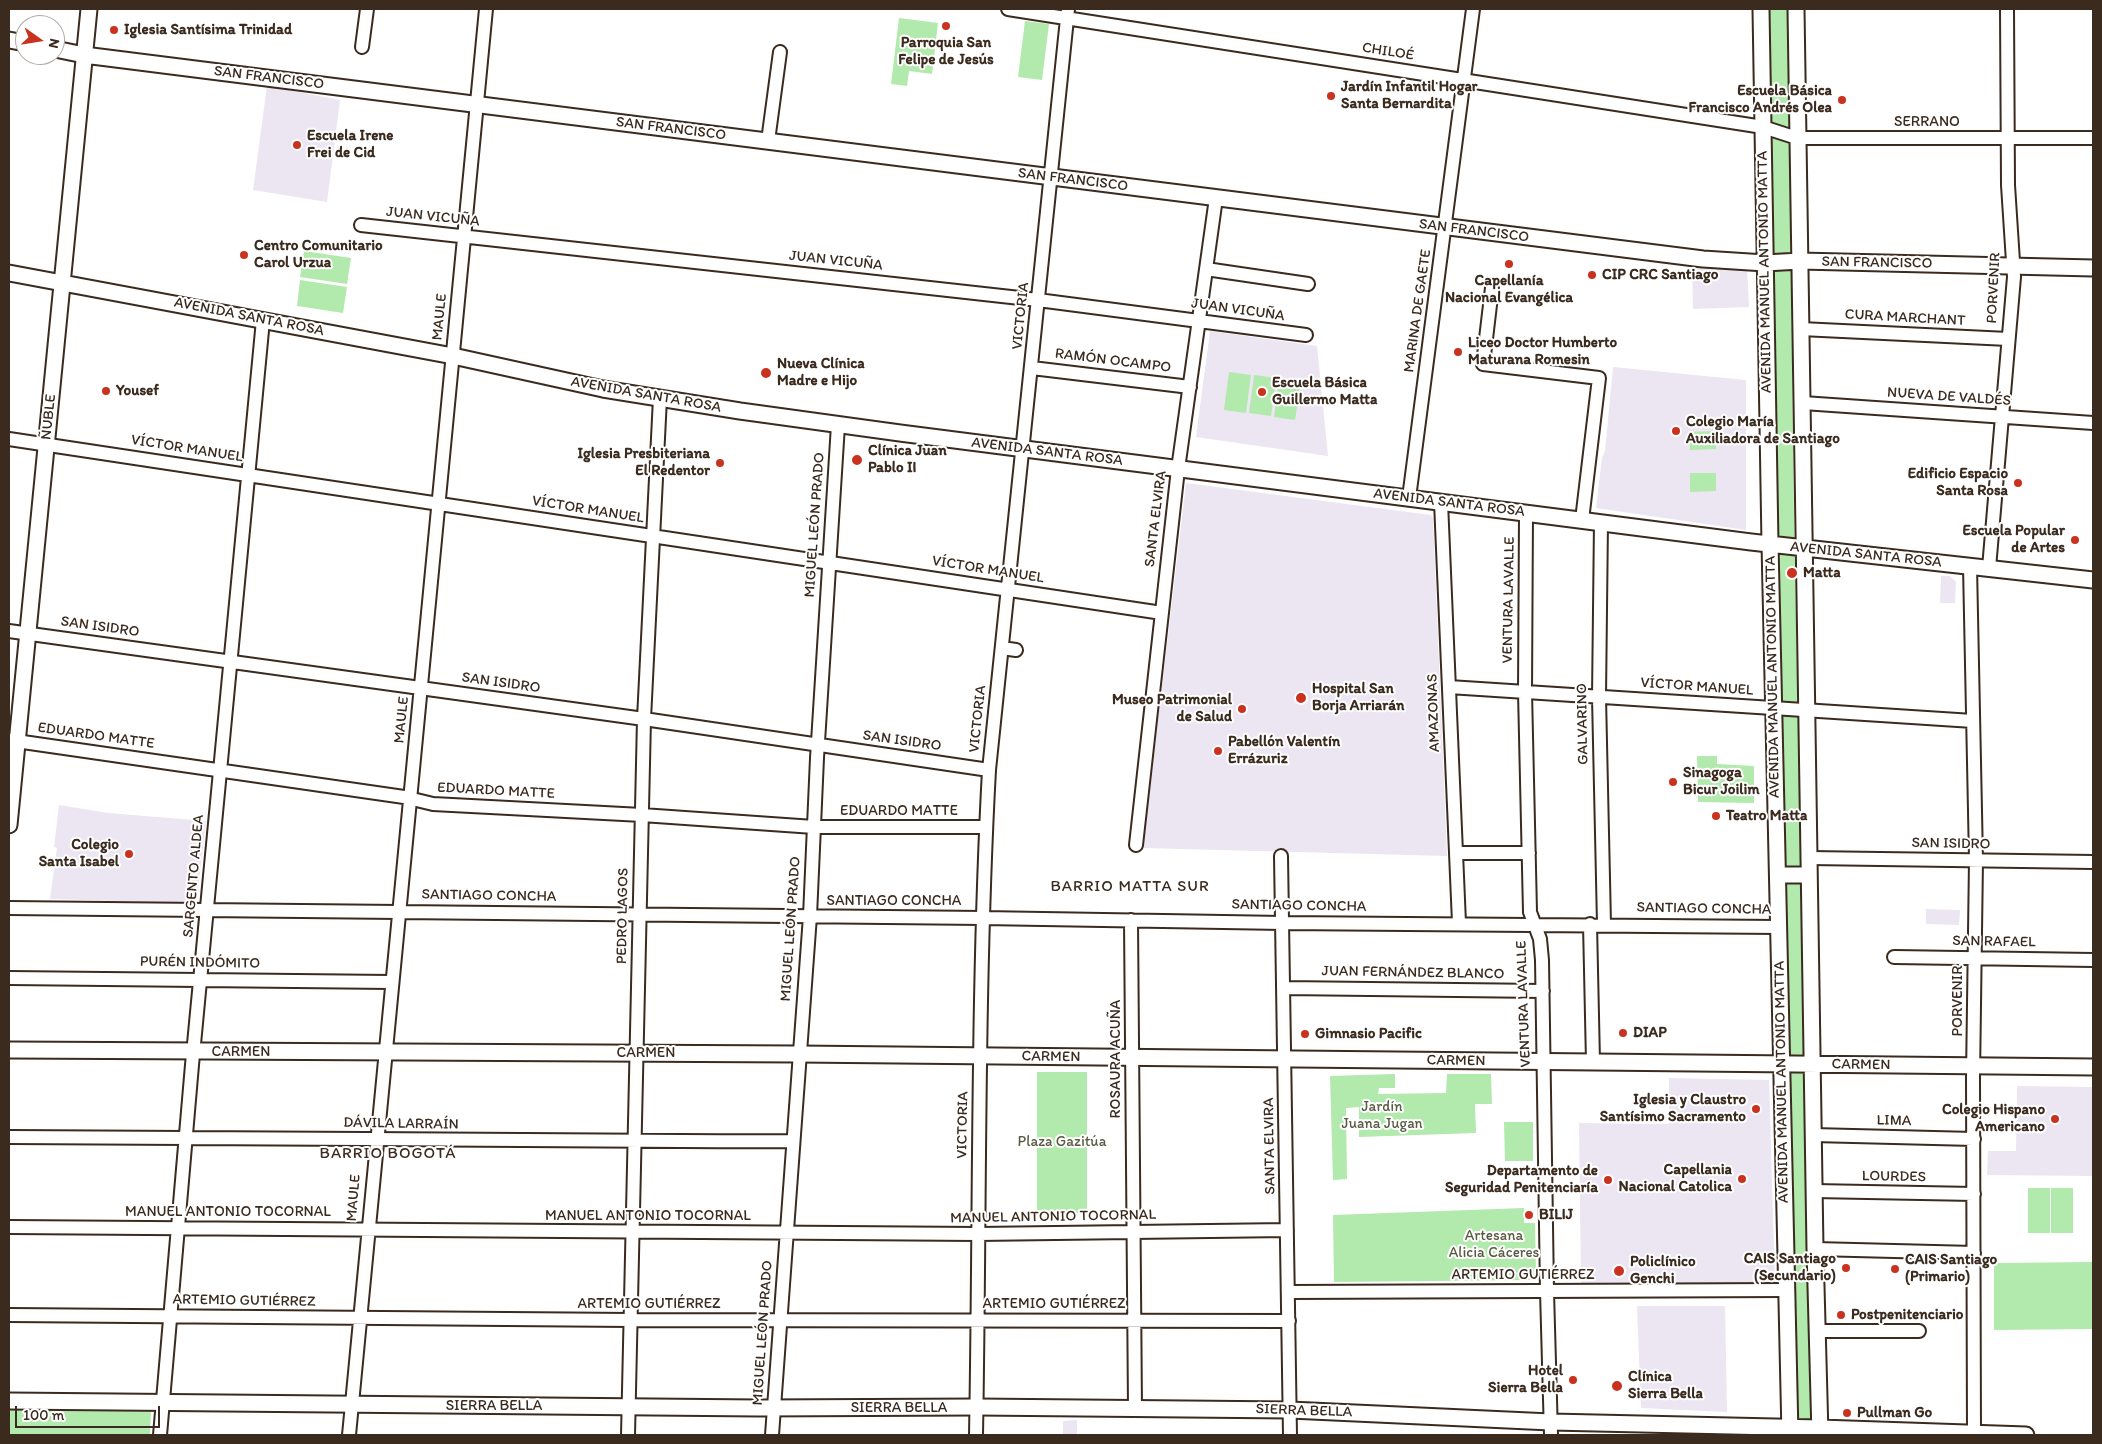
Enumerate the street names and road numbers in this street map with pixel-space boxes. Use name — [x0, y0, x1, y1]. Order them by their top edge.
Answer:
street label: CHILOÉ — [1361, 39, 1415, 65]
street label: SAN FRANCISCO — [213, 62, 325, 94]
street label: SAN FRANCISCO — [615, 113, 727, 145]
street label: SERRANO — [1894, 113, 1960, 131]
street label: AVENIDA MANUEL ANTONIO MATTA — [1754, 151, 1776, 393]
street label: SAN FRANCISCO — [1017, 164, 1129, 196]
street label: JUAN VICUÑA — [385, 203, 481, 231]
street label: SAN FRANCISCO — [1418, 215, 1530, 247]
street label: JUAN VICUÑA — [788, 247, 884, 275]
street label: MARINA DE GAETE — [1400, 248, 1436, 374]
street label: PORVENIR — [1983, 252, 2005, 324]
street label: SAN FRANCISCO — [1822, 253, 1932, 273]
street label: VICTORIA — [1009, 281, 1033, 351]
street label: MAULE — [429, 293, 451, 341]
street label: AVENIDA SANTA ROSA — [172, 294, 326, 340]
street label: JUAN VICUÑA — [1190, 295, 1286, 325]
street label: CURA MARCHANT — [1844, 306, 1966, 330]
street label: RAMÓN OCAMPO — [1054, 345, 1172, 377]
street label: AVENIDA SANTA ROSA — [569, 373, 723, 417]
street label: NUEVA DE VALDÉS — [1886, 384, 2012, 410]
street label: ÑUBLE — [38, 393, 60, 441]
street label: VÍCTOR MANUEL — [130, 431, 244, 467]
street label: AVENIDA SANTA ROSA — [970, 434, 1124, 470]
street label: MIGUEL LEÓN PRADO — [801, 452, 829, 598]
street label: SANTA ELVIRA — [1141, 470, 1171, 568]
street label: AVENIDA SANTA ROSA — [1372, 485, 1526, 521]
street label: VÍCTOR MANUEL — [531, 492, 645, 528]
street label: VENTURA LAVALLE — [1499, 537, 1519, 663]
street label: AVENIDA SANTA ROSA — [1789, 538, 1943, 572]
street label: VÍCTOR MANUEL — [931, 552, 1045, 588]
street label: AVENIDA MANUEL ANTONIO MATTA — [1762, 556, 1784, 798]
street label: SAN ISIDRO — [60, 613, 140, 641]
street label: SAN ISIDRO — [461, 669, 541, 697]
street label: AMAZONAS — [1424, 673, 1444, 753]
street label: VÍCTOR MANUEL — [1640, 674, 1754, 700]
street label: GALVARINO — [1573, 683, 1593, 765]
street label: VICTORIA — [966, 684, 990, 754]
street label: MAULE — [391, 696, 413, 744]
street label: EDUARDO MATTE — [36, 719, 156, 753]
street label: SAN ISIDRO — [862, 727, 942, 755]
street label: EDUARDO MATTE — [437, 779, 555, 803]
street label: EDUARDO MATTE — [840, 802, 958, 820]
street label: SARGENTO ALDEA — [180, 814, 208, 938]
street label: SAN ISIDRO — [1911, 834, 1991, 854]
street label: MIGUEL LEÓN PRADO — [777, 856, 805, 1002]
street label: PEDRO LAGOS — [613, 868, 633, 964]
street label: SANTIAGO CONCHA — [421, 886, 557, 906]
street label: SANTIAGO CONCHA — [827, 892, 961, 910]
street label: SANTIAGO CONCHA — [1231, 896, 1367, 916]
street label: SANTIAGO CONCHA — [1636, 899, 1772, 919]
street label: SAN RAFAEL — [1952, 932, 2036, 952]
street label: VENTURA LAVALLE — [1513, 940, 1535, 1068]
street label: PURÉN INDÓMITO — [140, 953, 260, 973]
street label: AVENIDA MANUEL ANTONIO MATTA — [1771, 961, 1793, 1203]
street label: JUAN FERNÁNDEZ BLANCO — [1321, 962, 1505, 984]
street label: PORVENIR — [1949, 966, 1967, 1036]
street label: ROSAURA ACUÑA — [1107, 1000, 1125, 1118]
street label: CARMEN — [212, 1043, 270, 1061]
street label: CARMEN — [617, 1044, 675, 1062]
street label: CARMEN — [1021, 1047, 1081, 1067]
street label: CARMEN — [1426, 1051, 1486, 1071]
street label: CARMEN — [1831, 1055, 1891, 1075]
street label: VICTORIA — [953, 1091, 973, 1159]
street label: SANTA ELVIRA — [1260, 1097, 1280, 1195]
street label: LIMA — [1876, 1112, 1912, 1130]
street label: DÁVILA LARRAÍN — [343, 1114, 459, 1134]
street label: LOURDES — [1862, 1167, 1926, 1187]
street label: MAULE — [343, 1174, 365, 1222]
street label: MANUEL ANTONIO TOCORNAL — [125, 1203, 331, 1221]
street label: MANUEL ANTONIO TOCORNAL — [950, 1206, 1156, 1228]
street label: MANUEL ANTONIO TOCORNAL — [545, 1207, 751, 1225]
street label: MIGUEL LEÓN PRADO — [749, 1260, 777, 1406]
street label: ARTEMIO GUTIÉRREZ — [1451, 1266, 1595, 1284]
street label: ARTEMIO GUTIÉRREZ — [172, 1291, 316, 1311]
street label: ARTEMIO GUTIÉRREZ — [577, 1295, 721, 1313]
street label: ARTEMIO GUTIÉRREZ — [982, 1295, 1126, 1313]
street label: SIERRA BELLA — [446, 1397, 542, 1415]
street label: SIERRA BELLA — [851, 1399, 947, 1417]
street label: SIERRA BELLA — [1255, 1400, 1353, 1422]

